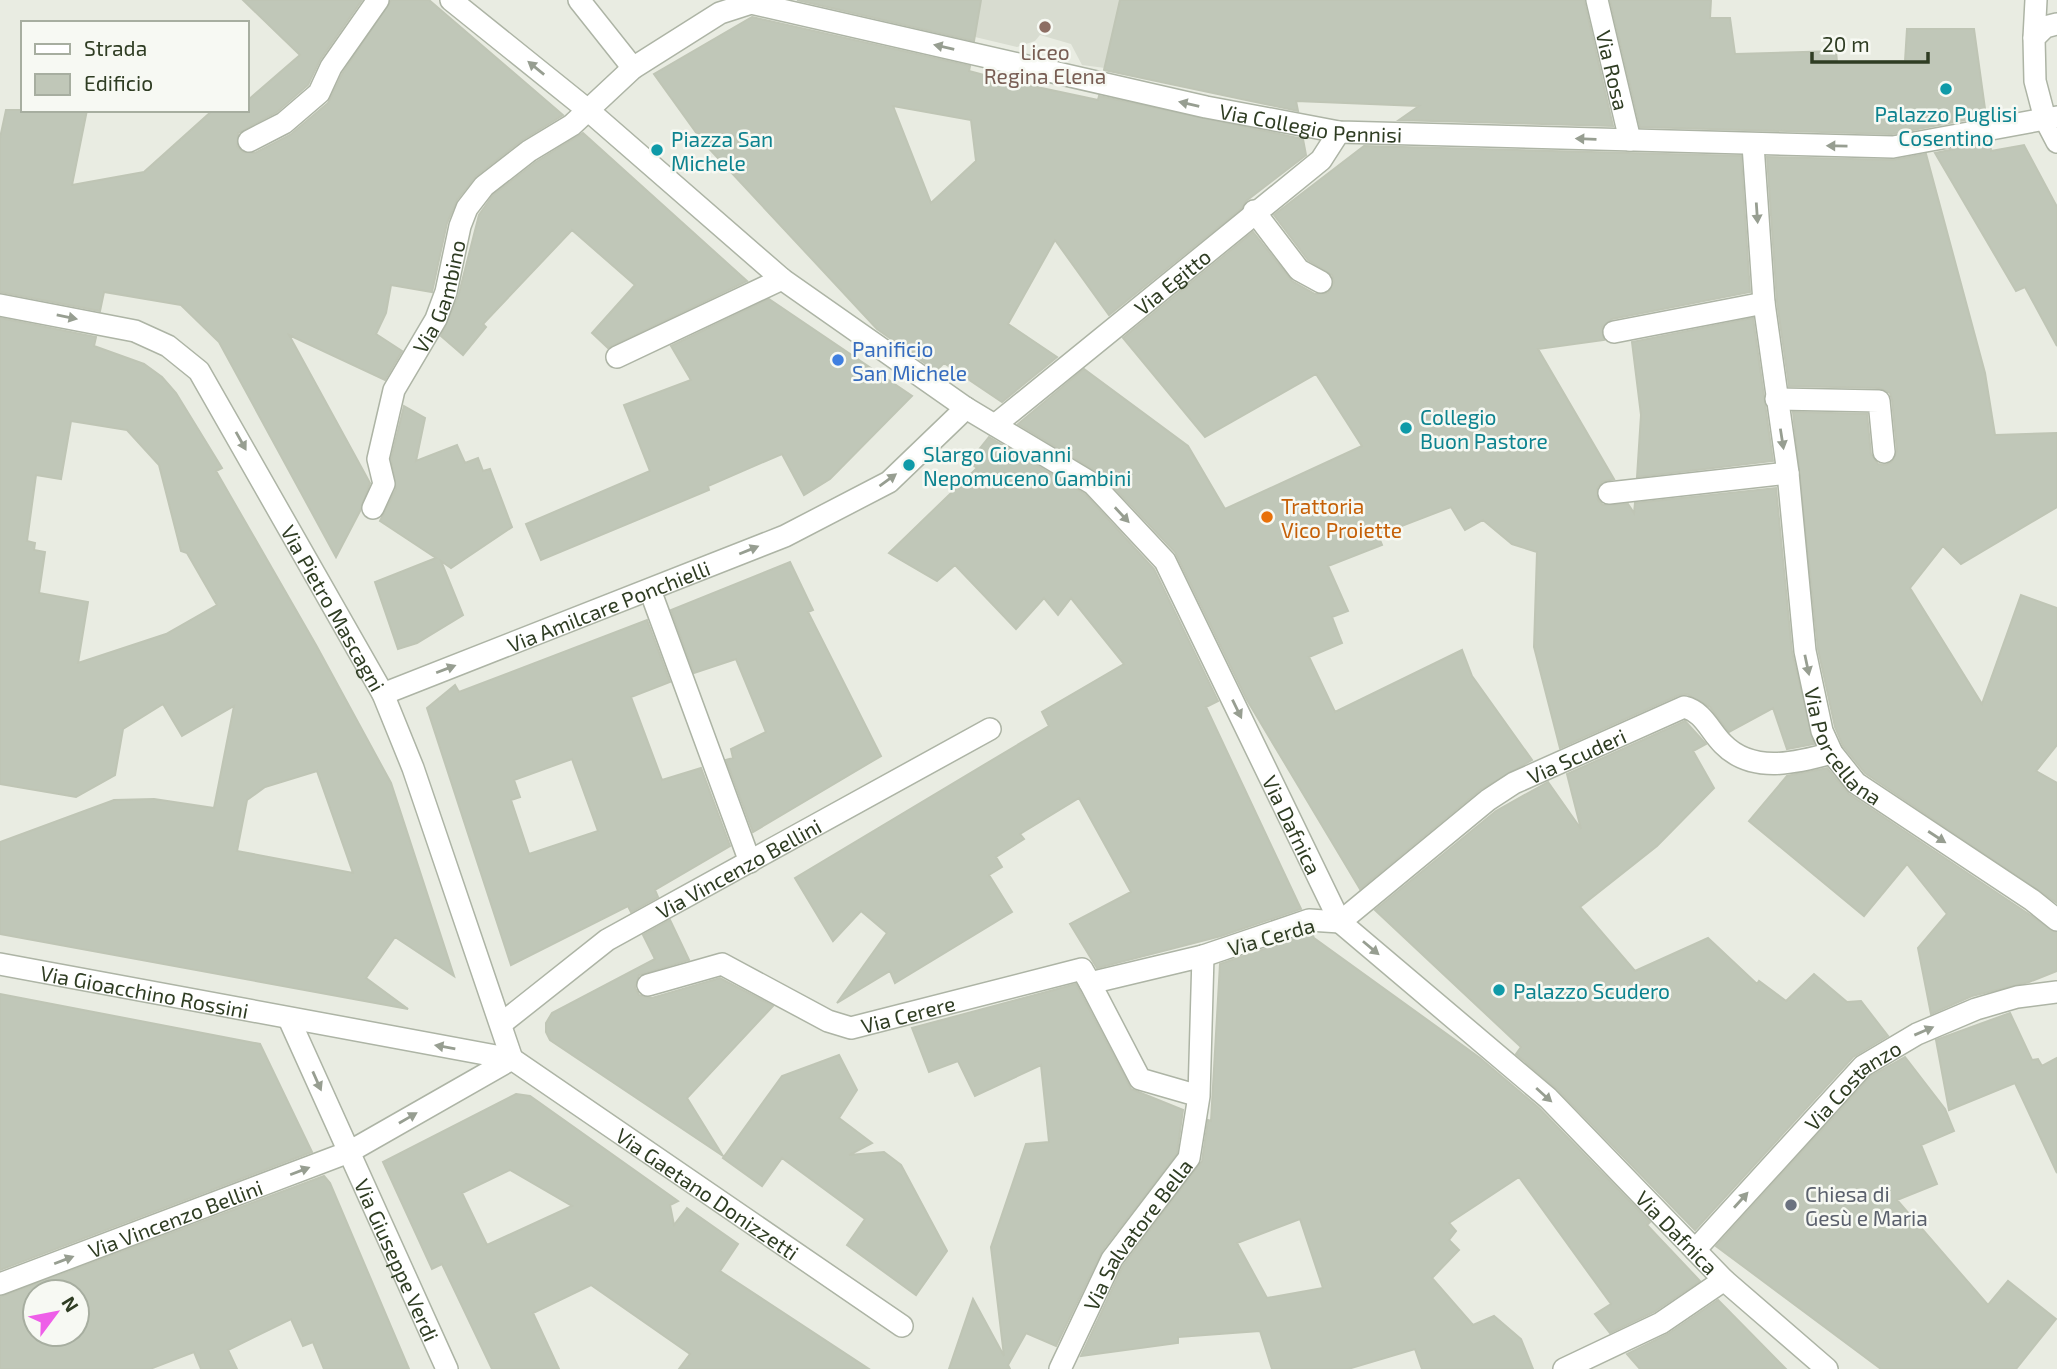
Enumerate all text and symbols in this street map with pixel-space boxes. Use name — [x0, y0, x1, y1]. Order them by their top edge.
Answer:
marker: Liceo Regina Elena — [1037, 19, 1053, 35]
legend — [21, 21, 248, 112]
scale bar — [1812, 21, 1927, 65]
street label: Via Rosa — [1592, 28, 1635, 112]
text: 20 m — [1822, 31, 1870, 56]
text: Strada — [84, 35, 147, 60]
place label: Liceo Regina Elena — [984, 39, 1106, 88]
one-way arrow — [933, 41, 955, 52]
one-way arrow — [527, 62, 545, 76]
text: Edificio — [84, 70, 153, 95]
marker: Palazzo Puglisi Cosentino — [1938, 81, 1954, 97]
street label: Via Collegio Pennisi — [1217, 97, 1402, 146]
one-way arrow — [1178, 98, 1200, 109]
place label: Palazzo Puglisi Cosentino — [1874, 101, 2018, 150]
place label: Piazza San Michele — [671, 126, 773, 175]
one-way arrow — [1574, 133, 1596, 145]
one-way arrow — [1826, 140, 1848, 152]
marker: Piazza San Michele — [649, 142, 665, 158]
one-way arrow — [1752, 202, 1763, 224]
street label: Via Gambino — [407, 237, 469, 357]
street label: Via Egitto — [1129, 243, 1215, 320]
one-way arrow — [56, 312, 78, 323]
place label: Panificio San Michele — [852, 336, 967, 385]
marker: Panificio San Michele — [830, 352, 846, 368]
place label: Collegio Buon Pastore — [1420, 404, 1548, 453]
marker: Collegio Buon Pastore — [1398, 420, 1414, 436]
one-way arrow — [1777, 428, 1788, 450]
one-way arrow — [235, 431, 247, 451]
place label: Slargo Giovanni Nepomuceno Gambini — [923, 441, 1131, 490]
marker: Slargo Giovanni Nepomuceno Gambini — [901, 457, 917, 473]
one-way arrow — [879, 473, 898, 487]
place label: Trattoria Vico Proiette — [1281, 493, 1402, 542]
one-way arrow — [1113, 506, 1129, 523]
marker: Trattoria Vico Proiette — [1259, 509, 1275, 525]
street label: Via Pietro Mascagni — [277, 520, 391, 695]
one-way arrow — [739, 544, 760, 555]
street label: Via Amilcare Ponchielli — [503, 554, 713, 657]
one-way arrow — [1802, 654, 1813, 676]
one-way arrow — [436, 664, 457, 675]
street label: Via Porcellana — [1801, 685, 1887, 809]
one-way arrow — [1231, 699, 1243, 719]
street label: Via Scuderi — [1523, 722, 1629, 788]
street label: Via Dafnica — [1258, 771, 1327, 878]
street label: Via Vincenzo Bellini — [651, 812, 825, 923]
one-way arrow — [1927, 830, 1947, 843]
street label: Via Cerda — [1225, 912, 1317, 960]
one-way arrow — [1362, 940, 1380, 956]
street label: Via Gioacchino Rossini — [38, 959, 251, 1022]
place label: Palazzo Scudero — [1513, 978, 1670, 1003]
marker: Palazzo Scudero — [1491, 982, 1507, 998]
street label: Via Cerere — [858, 989, 958, 1038]
one-way arrow — [1914, 1025, 1934, 1037]
street label: Via Costanzo — [1799, 1034, 1905, 1135]
one-way arrow — [434, 1041, 456, 1052]
one-way arrow — [312, 1071, 323, 1092]
one-way arrow — [1535, 1087, 1552, 1103]
one-way arrow — [399, 1112, 418, 1124]
street label: Via Gaetano Donizzetti — [612, 1122, 804, 1264]
street label: Via Salvatore Bella — [1077, 1153, 1197, 1314]
one-way arrow — [289, 1165, 310, 1176]
street label: Via Vincenzo Bellini — [84, 1174, 266, 1262]
street label: Via Giuseppe Verdi — [350, 1175, 445, 1345]
place label: Chiesa di Gesù e Maria — [1805, 1181, 1928, 1230]
street label: Via Dafnica — [1631, 1185, 1724, 1279]
one-way arrow — [1733, 1191, 1749, 1209]
marker: Chiesa di Gesù e Maria — [1783, 1197, 1799, 1213]
one-way arrow — [53, 1254, 74, 1265]
north arrow — [21, 1278, 91, 1348]
text: N — [57, 1292, 84, 1316]

